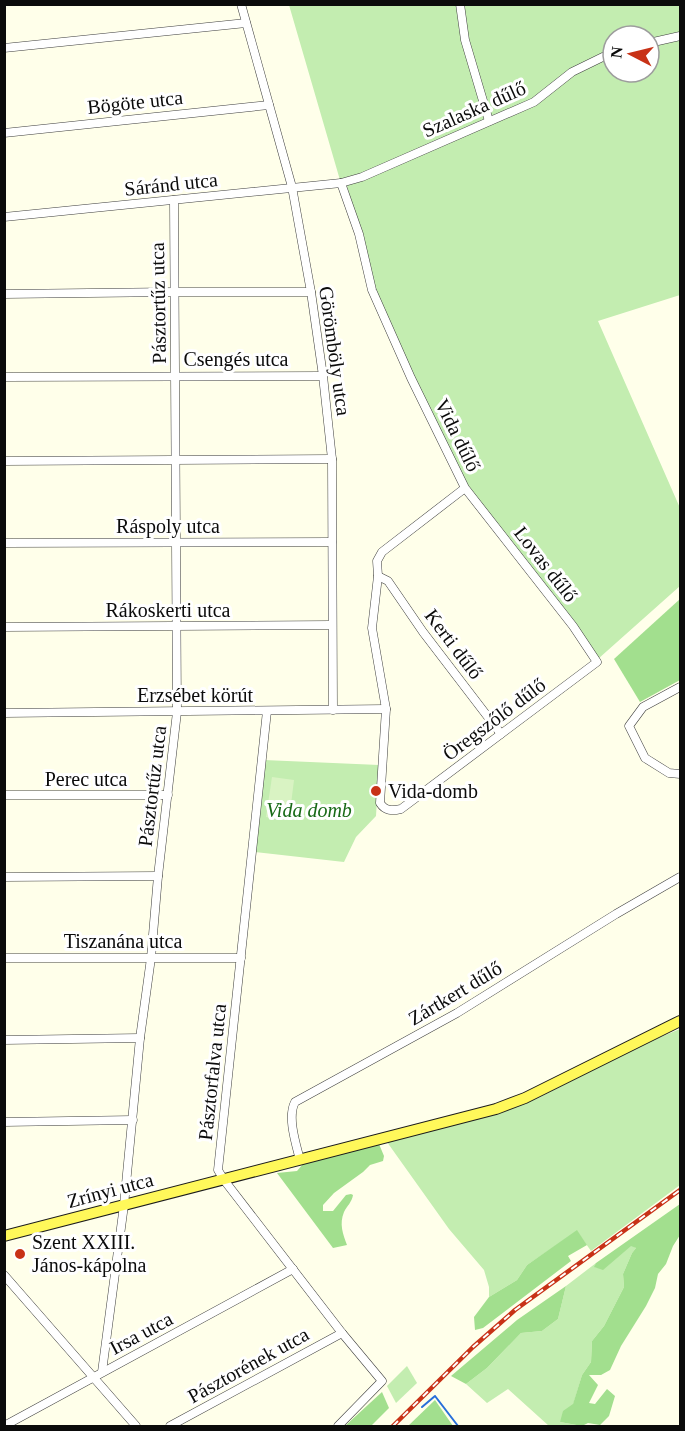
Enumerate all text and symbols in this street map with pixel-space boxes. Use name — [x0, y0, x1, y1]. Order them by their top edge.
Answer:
north arrow — [601, 24, 661, 84]
text: N — [607, 45, 626, 59]
street label: Szalaska dűlő — [419, 76, 529, 142]
street label: Bögöte utca — [86, 86, 184, 119]
street label: Sáránd utca — [123, 168, 219, 200]
street label: Pásztortűz utca — [146, 242, 170, 364]
street label: Görömböly utca — [314, 285, 355, 417]
street label: Csengés utca — [184, 348, 289, 371]
street label: Vida dűlő — [431, 395, 485, 475]
street label: Ráspoly utca — [116, 515, 220, 538]
street label: Lovas dűlő — [510, 522, 582, 606]
street label: Rákoskerti utca — [106, 599, 231, 621]
street label: Kerti dűlő — [421, 605, 487, 683]
street label: Öregszőlő dűlő — [438, 673, 550, 766]
street label: Erzsébet körút — [137, 684, 253, 706]
street label: Pásztortűz utca — [134, 724, 170, 848]
street label: Perec utca — [45, 768, 127, 790]
place label: Vida-domb — [388, 780, 478, 802]
marker: Vida-domb — [369, 784, 383, 798]
park label: Vida domb — [266, 799, 352, 821]
street label: Tiszanána utca — [64, 930, 182, 952]
street label: Zártkert dűlő — [404, 957, 506, 1029]
street label: Pásztorfalva utca — [194, 1003, 230, 1141]
street label: Zrínyi utca — [65, 1168, 156, 1213]
place label: Szent XXIII. János-kápolna — [32, 1231, 147, 1277]
marker: Szent XXIII. János-kápolna — [13, 1247, 27, 1261]
street label: Irsa utca — [106, 1307, 176, 1359]
street label: Pásztorének utca — [184, 1323, 312, 1407]

